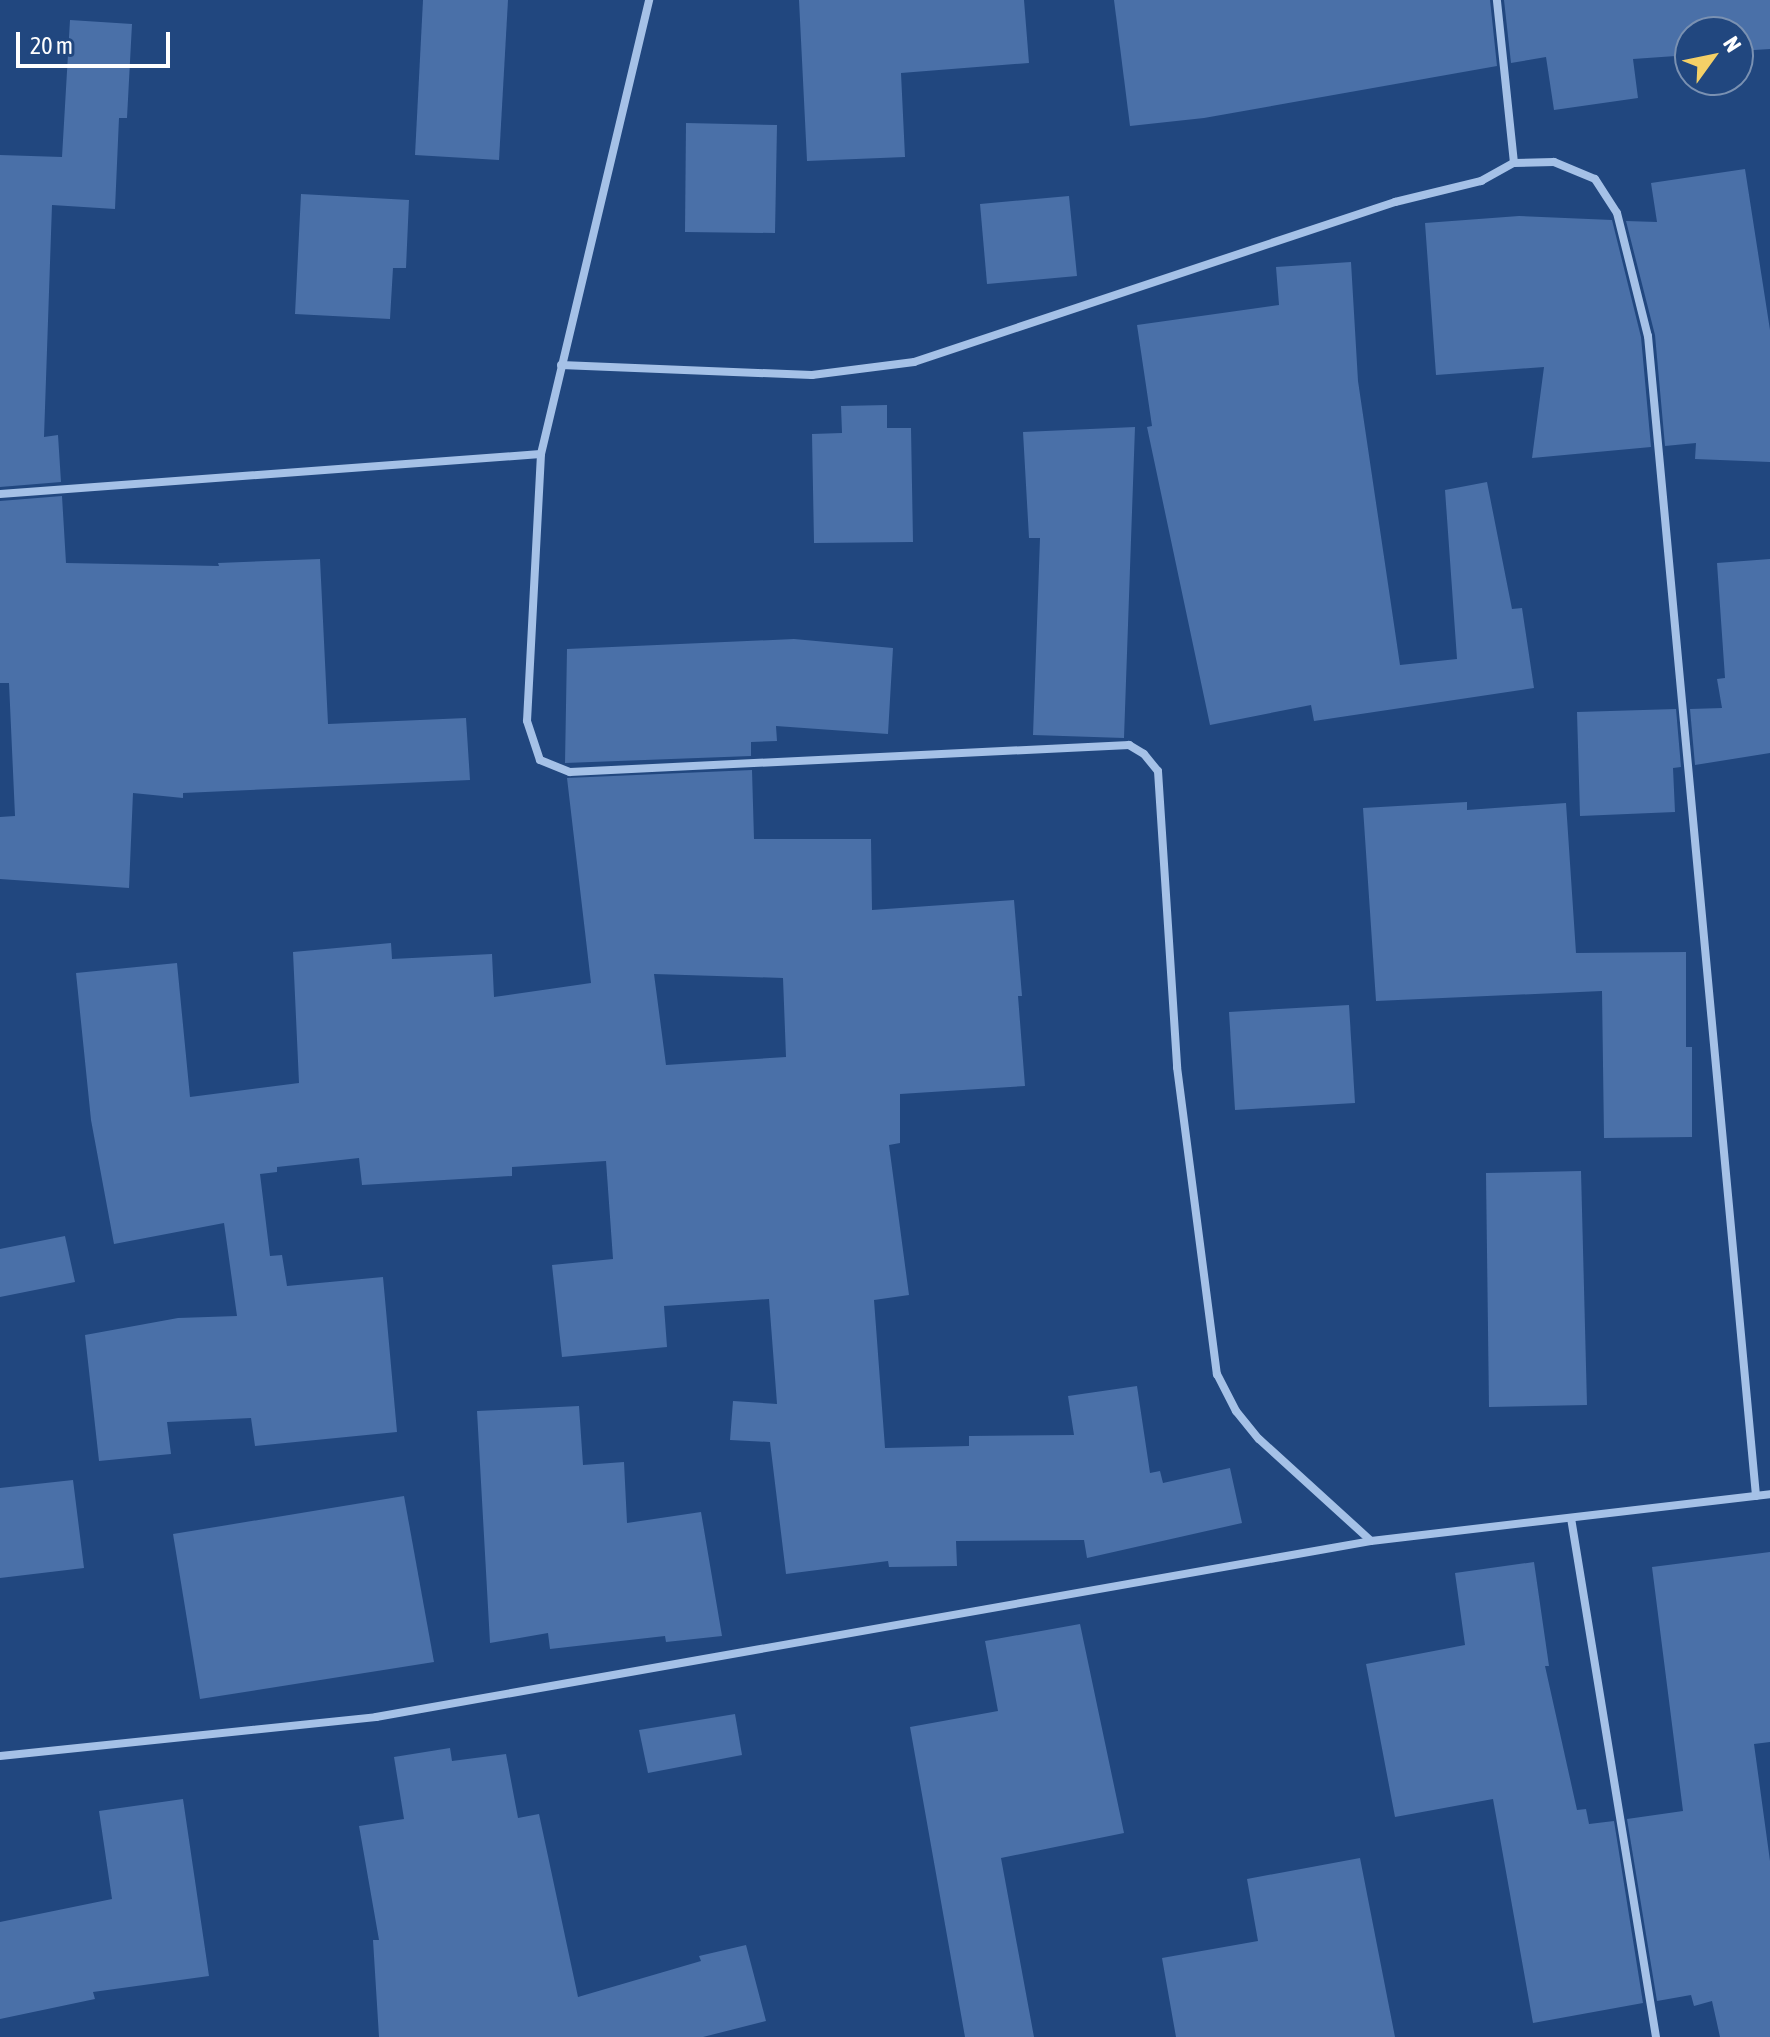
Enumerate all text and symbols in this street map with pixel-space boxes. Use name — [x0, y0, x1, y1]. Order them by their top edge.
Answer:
scale bar — [20, 16, 174, 66]
north arrow — [1674, 16, 1754, 96]
text: N — [1718, 31, 1747, 57]
text: 20 m — [30, 32, 73, 59]

